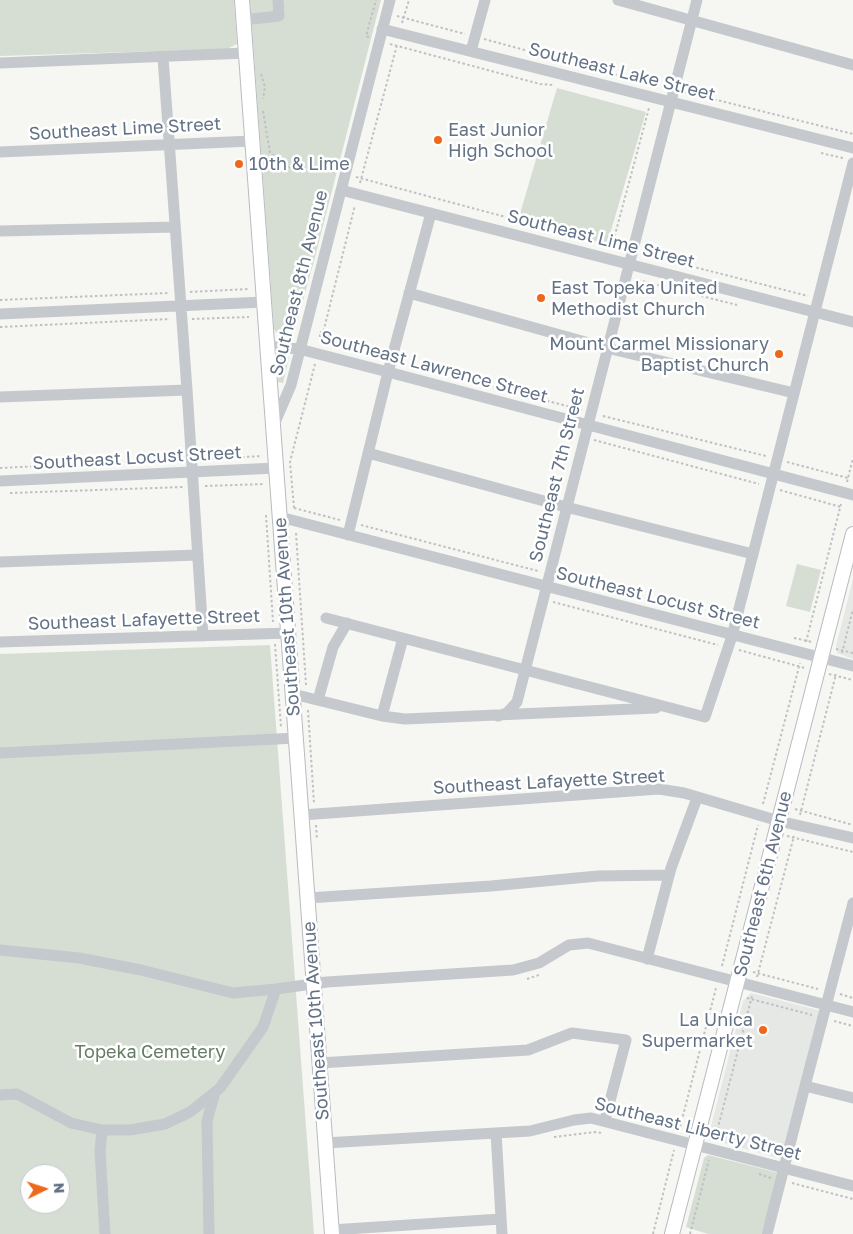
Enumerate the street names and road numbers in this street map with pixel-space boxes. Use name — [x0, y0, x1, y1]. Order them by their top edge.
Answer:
street label: Southeast Lake Street — [526, 38, 718, 106]
street label: Southeast Lime Street — [28, 113, 222, 145]
street label: Southeast 8th Avenue — [265, 188, 333, 378]
street label: Southeast Lime Street — [505, 205, 697, 273]
street label: Southeast Lawrence Street — [318, 326, 550, 408]
street label: Southeast 7th Street — [525, 386, 589, 564]
street label: Southeast Locust Street — [32, 442, 242, 474]
street label: Southeast 10th Avenue — [269, 517, 305, 717]
street label: Southeast Locust Street — [554, 562, 762, 634]
street label: Southeast Lafayette Street — [27, 605, 261, 635]
street label: Southeast Lafayette Street — [432, 765, 666, 799]
street label: Southeast 6th Avenue — [729, 789, 797, 979]
street label: Southeast 10th Avenue — [298, 921, 334, 1121]
street label: Southeast Liberty Street — [592, 1093, 804, 1165]

